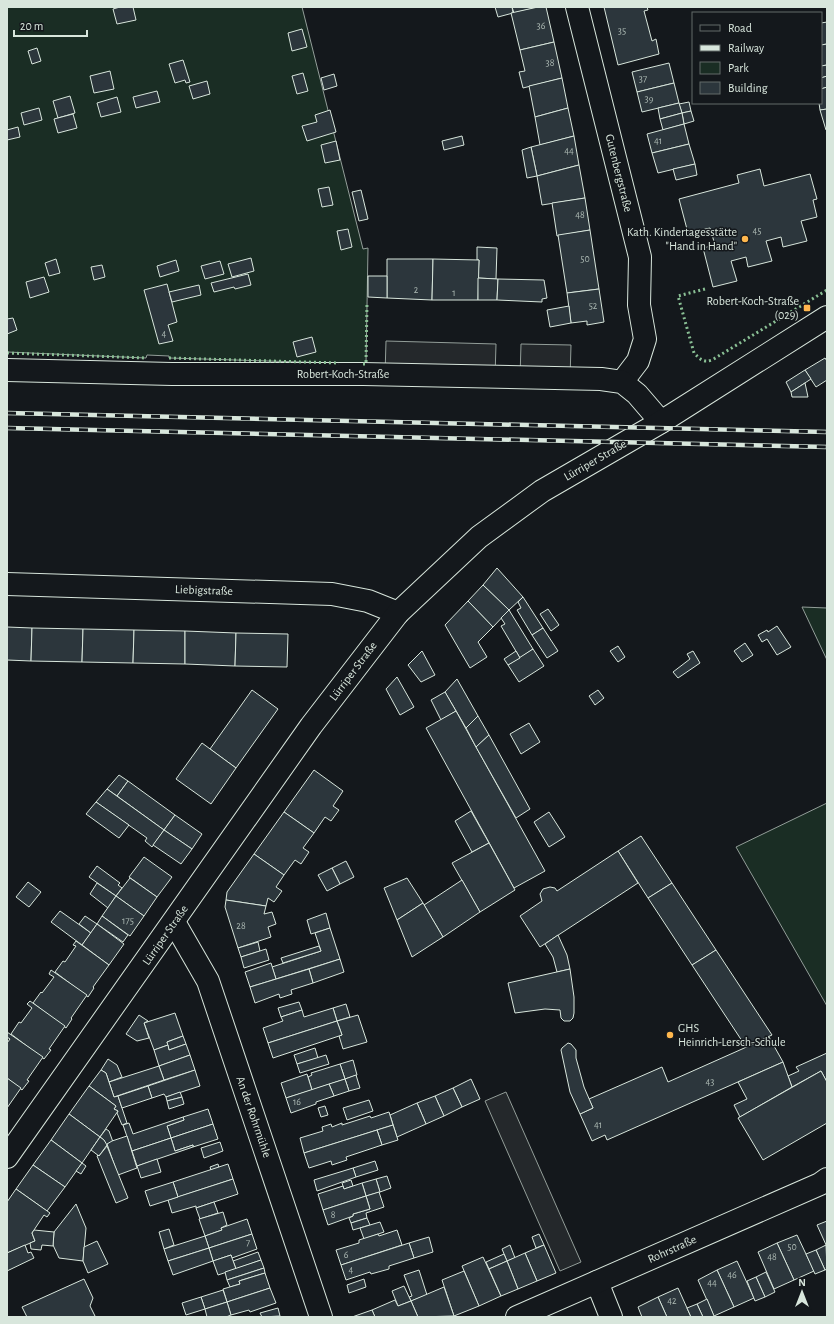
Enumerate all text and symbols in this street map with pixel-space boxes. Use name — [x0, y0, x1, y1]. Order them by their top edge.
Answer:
scale bar — [14, 12, 87, 38]
legend — [692, 12, 822, 104]
text: 20 m — [20, 20, 43, 32]
house number: 36 — [537, 21, 546, 31]
text: Road — [728, 22, 752, 34]
house number: 35 — [618, 26, 626, 36]
text: Railway — [728, 42, 764, 55]
house number: 38 — [546, 58, 555, 68]
text: Park — [728, 62, 749, 74]
house number: 37 — [639, 74, 647, 84]
text: Building — [728, 82, 768, 94]
house number: 39 — [645, 94, 654, 104]
street label: Gutenbergstraße — [604, 133, 634, 213]
house number: 41 — [654, 136, 662, 146]
house number: 44 — [564, 146, 574, 156]
house number: 48 — [575, 210, 585, 220]
place label: Kath. Kindertagesstätte "Hand in Hand" — [627, 226, 737, 252]
house number: 45 — [753, 226, 762, 236]
marker: Kath. Kindertagesstätte "Hand in Hand" — [740, 234, 750, 244]
house number: 50 — [580, 254, 590, 264]
house number: 2 — [414, 285, 419, 295]
house number: 1 — [452, 288, 456, 298]
place label: Robert-Koch-Straße (029) — [707, 295, 799, 321]
house number: 52 — [589, 301, 598, 311]
marker: Robert-Koch-Straße (029) — [802, 303, 812, 313]
house number: 4 — [162, 329, 167, 339]
street label: Robert-Koch-Straße — [297, 368, 389, 380]
street label: Lürriper Straße — [562, 437, 628, 483]
street label: Liebigstraße — [175, 583, 233, 597]
street label: Lürriper Straße — [327, 639, 379, 703]
street label: Lürriper Straße — [140, 903, 190, 967]
house number: 175 — [122, 916, 134, 926]
house number: 28 — [236, 921, 246, 931]
place label: GHS Heinrich-Lersch-Schule — [678, 1022, 786, 1048]
marker: GHS Heinrich-Lersch-Schule — [665, 1030, 675, 1040]
street label: An der Rohrmühle — [234, 1075, 274, 1159]
house number: 43 — [706, 1077, 714, 1087]
house number: 16 — [293, 1097, 301, 1107]
house number: 41 — [594, 1120, 602, 1130]
house number: 8 — [331, 1210, 336, 1220]
street label: Rohrstraße — [646, 1233, 698, 1265]
house number: 7 — [246, 1238, 250, 1248]
house number: 50 — [787, 1242, 797, 1252]
house number: 6 — [344, 1250, 349, 1260]
house number: 48 — [767, 1252, 777, 1262]
house number: 4 — [349, 1265, 354, 1275]
house number: 46 — [727, 1270, 737, 1280]
north arrow — [782, 1272, 822, 1312]
text: N — [798, 1277, 806, 1288]
house number: 44 — [707, 1278, 717, 1288]
house number: 42 — [667, 1296, 677, 1306]

